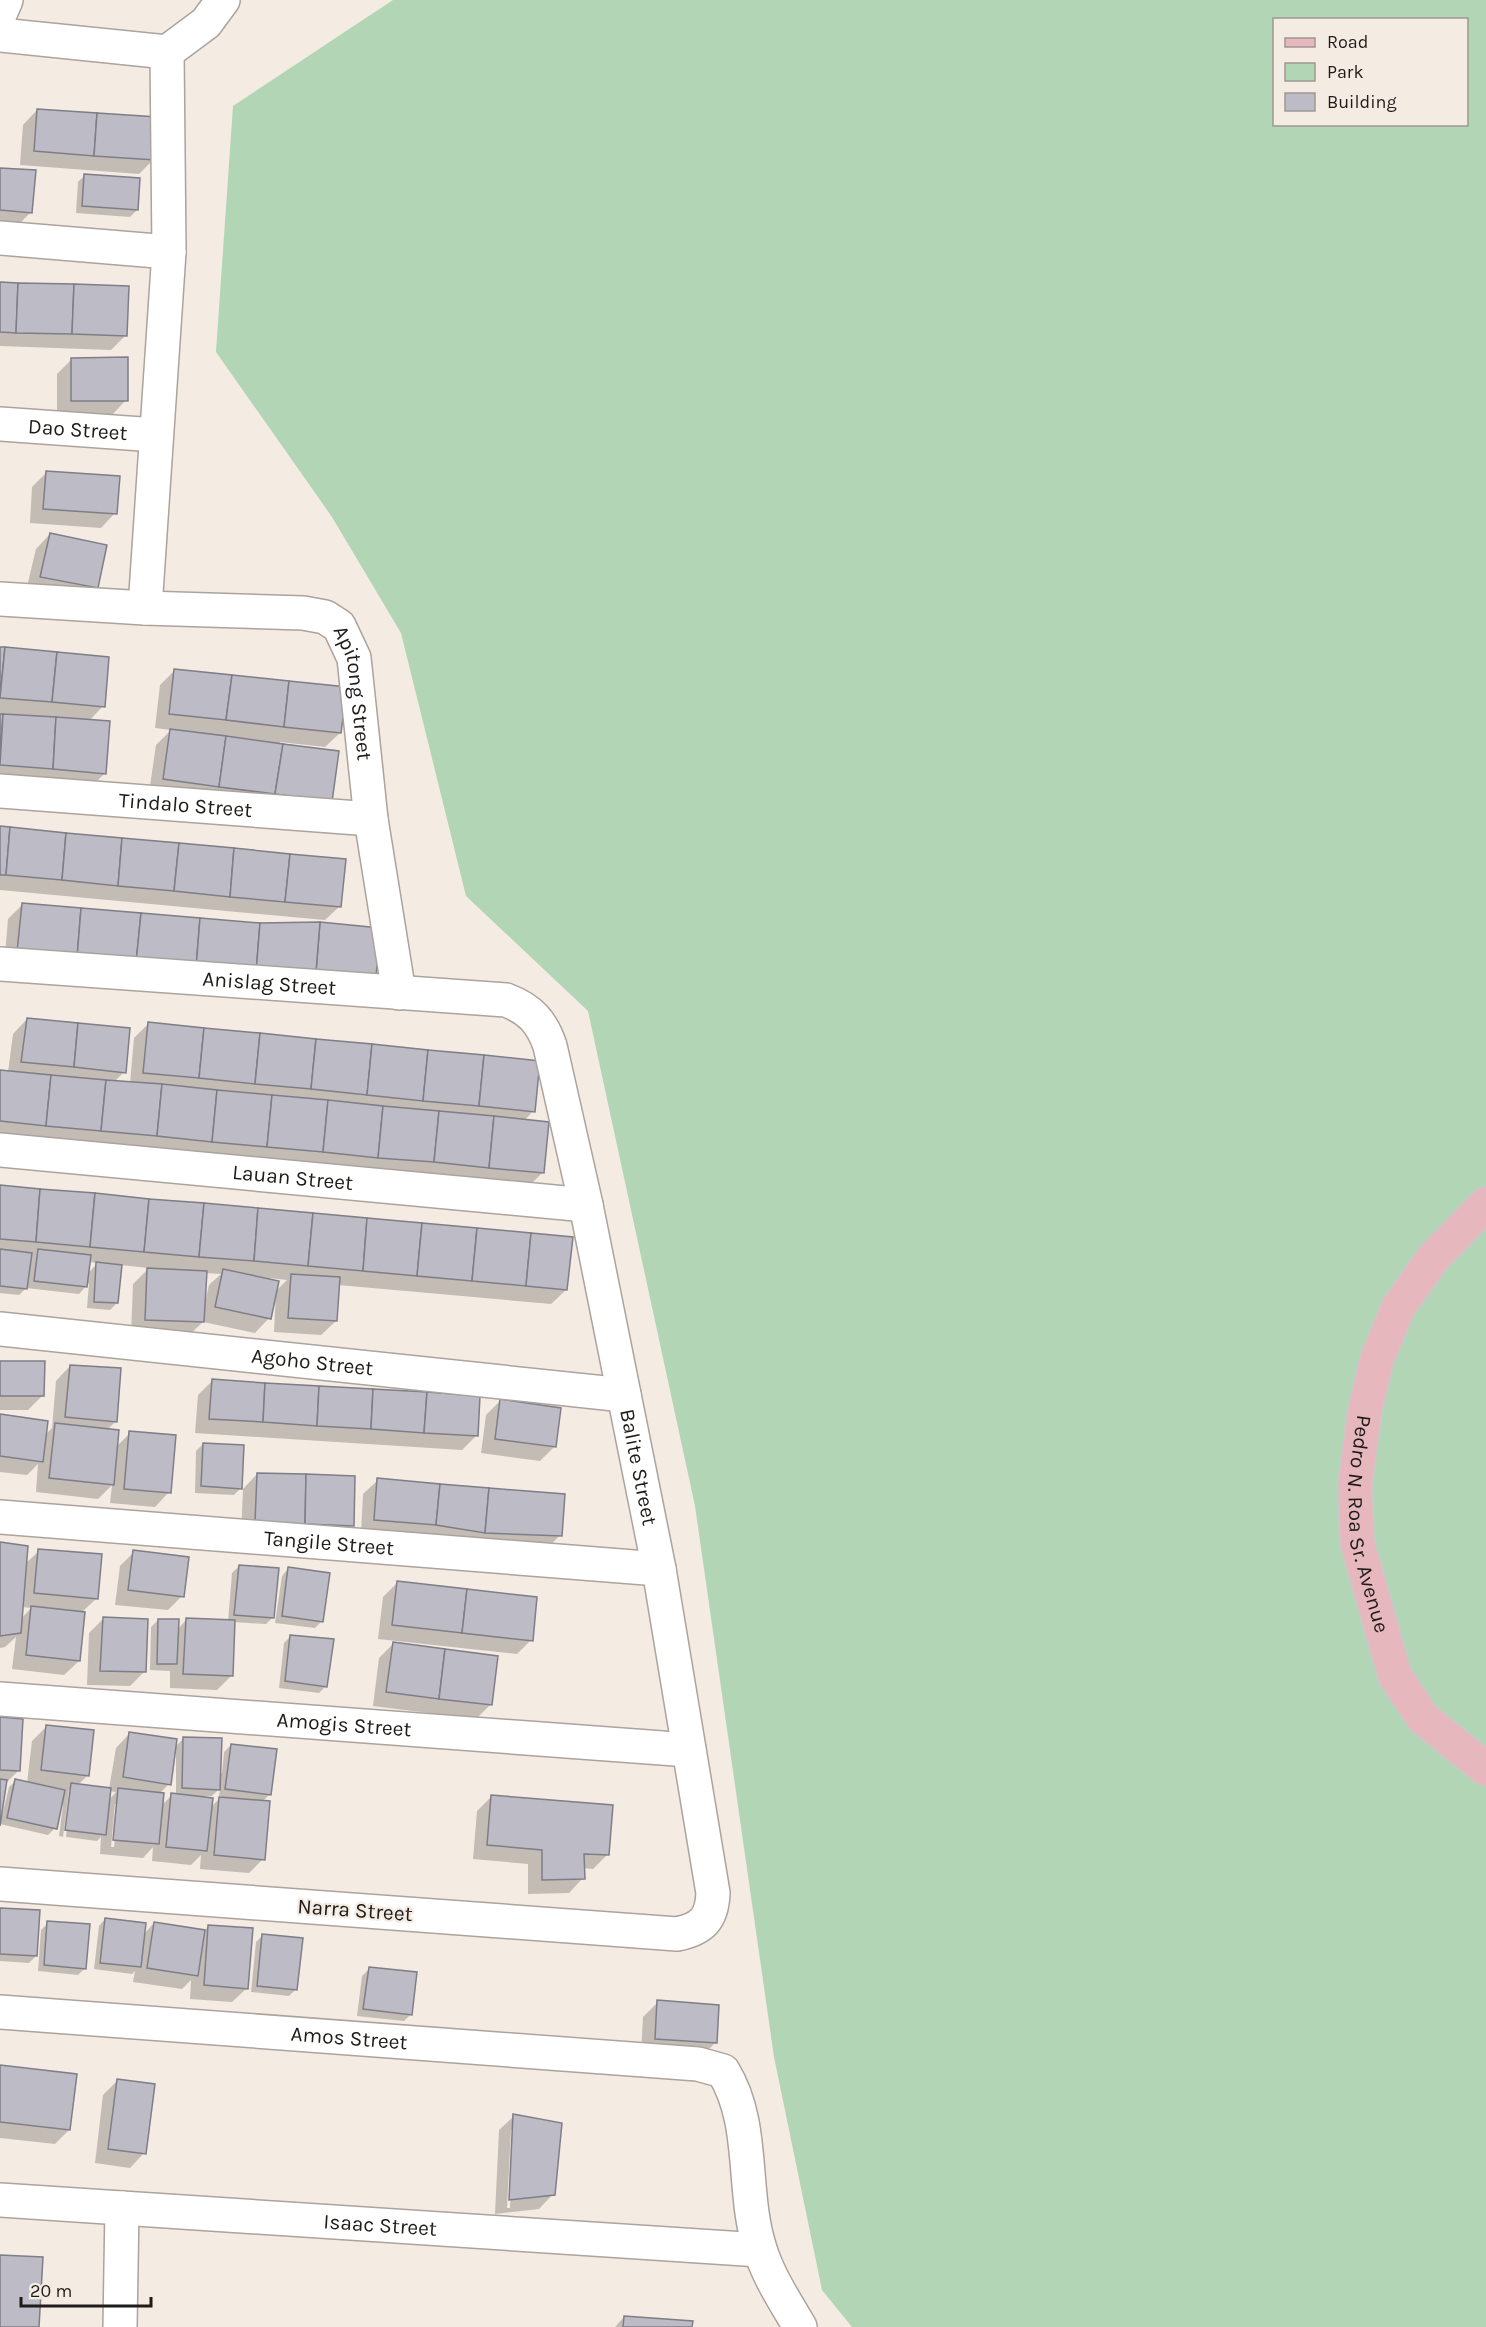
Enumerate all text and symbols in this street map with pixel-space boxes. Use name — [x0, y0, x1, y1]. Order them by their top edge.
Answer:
legend — [1273, 18, 1468, 126]
text: Road — [1327, 31, 1368, 53]
text: Park — [1327, 61, 1364, 83]
text: Building — [1327, 91, 1397, 113]
street label: Dao Street — [27, 414, 128, 445]
street label: Apitong Street — [329, 622, 377, 762]
street label: Tindalo Street — [118, 788, 253, 822]
street label: Anislag Street — [202, 966, 337, 1000]
street label: Lauan Street — [231, 1160, 354, 1195]
street label: Agoho Street — [250, 1344, 374, 1380]
street label: Balite Street — [615, 1407, 662, 1528]
street label: Pedro N. Roa Sr. Avenue — [1343, 1413, 1394, 1635]
street label: Tangile Street — [263, 1526, 395, 1560]
street label: Amogis Street — [276, 1708, 412, 1741]
street label: Narra Street — [297, 1894, 413, 1926]
street label: Amos Street — [290, 2022, 408, 2054]
street label: Isaac Street — [323, 2209, 438, 2241]
scale bar — [21, 2270, 152, 2308]
text: 20 m — [30, 2280, 72, 2302]

